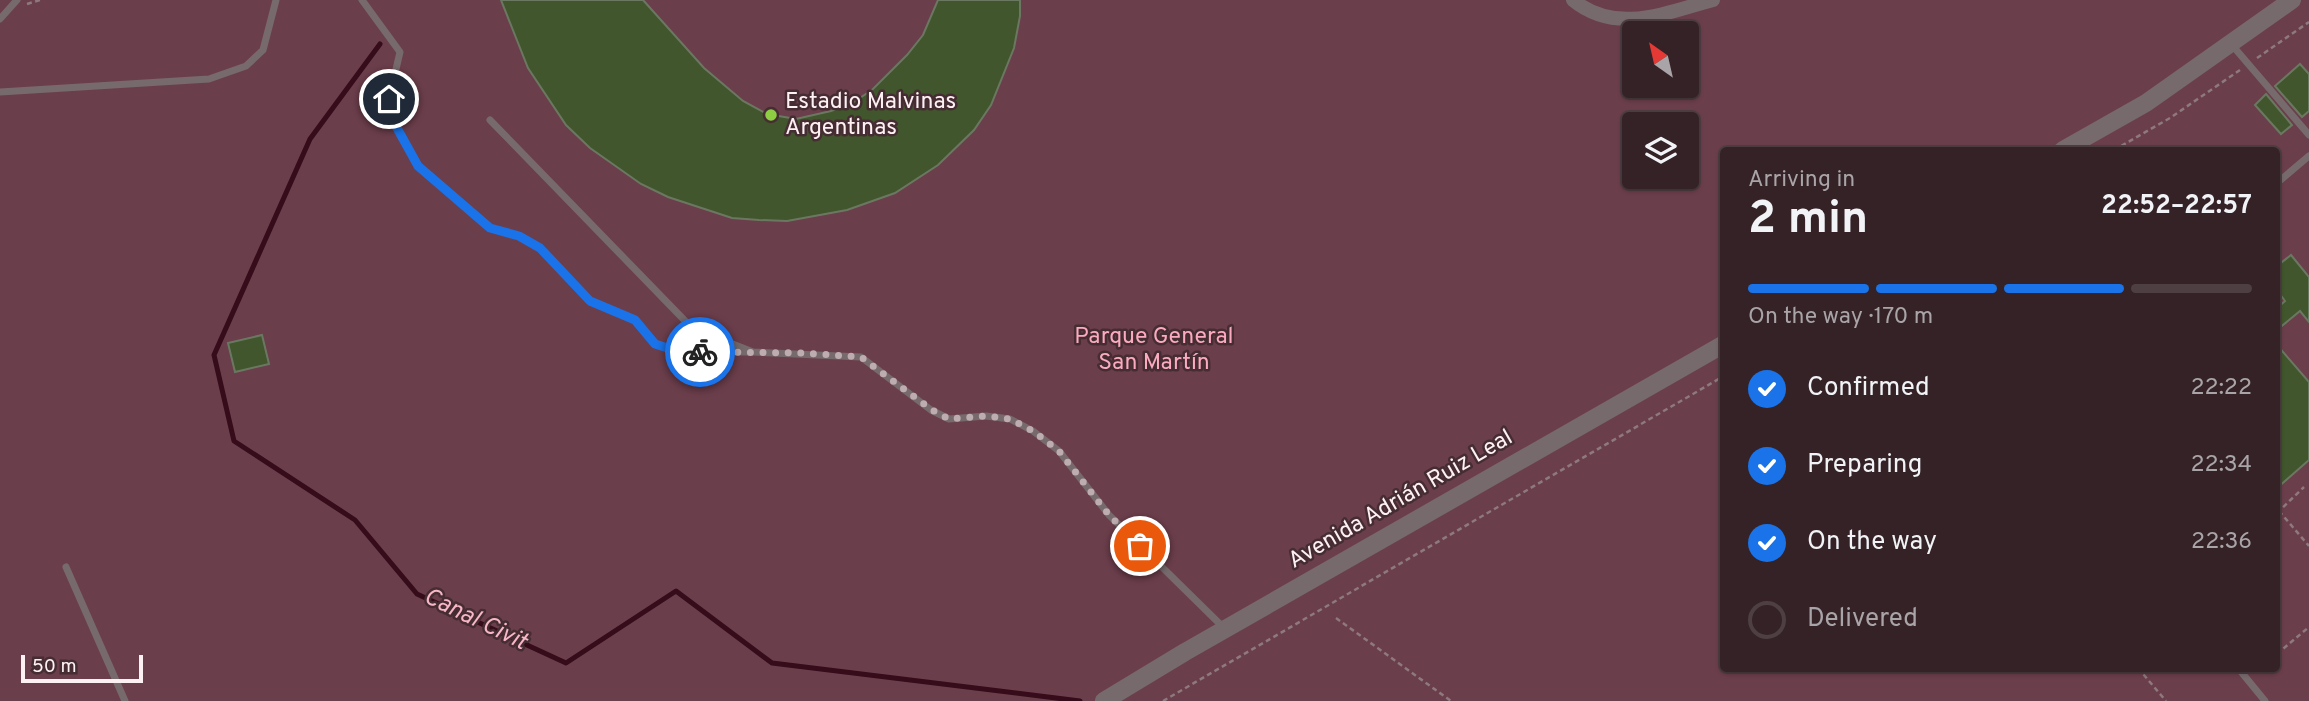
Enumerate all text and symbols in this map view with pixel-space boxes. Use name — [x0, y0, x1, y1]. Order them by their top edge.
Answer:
north arrow — [1622, 21, 1699, 98]
map controls — [1622, 21, 1699, 189]
pin — [359, 69, 419, 129]
icon: home — [370, 80, 408, 118]
place label: Estadio Malvinas Argentinas — [785, 88, 956, 143]
marker: Estadio Malvinas Argentinas — [763, 107, 779, 123]
button: layers — [1622, 112, 1699, 189]
text: Arriving in — [1748, 166, 1855, 195]
text: 22:52–22:57 — [2101, 190, 2252, 223]
text: 2 min — [1748, 191, 1868, 250]
text: On the way · 170 m — [1748, 303, 1933, 332]
courier — [665, 317, 735, 387]
park label: Parque General San Martín — [1074, 323, 1234, 378]
icon: bike — [681, 333, 719, 371]
icon: check — [1748, 370, 1786, 408]
text: Confirmed — [1807, 372, 1930, 405]
text: 22:22 — [2191, 374, 2252, 403]
street label: Avenida Adrián Ruiz Leal — [1284, 424, 1518, 576]
icon: check — [1748, 447, 1786, 485]
text: Preparing — [1807, 449, 1922, 482]
text: 22:34 — [2191, 451, 2252, 480]
pin — [1110, 516, 1170, 576]
icon: check — [1748, 524, 1786, 562]
text: On the way — [1807, 526, 1937, 559]
icon: bag — [1121, 527, 1159, 565]
text: 22:36 — [2191, 528, 2252, 557]
water label: Canal Civit — [418, 582, 533, 659]
text: Delivered — [1807, 603, 1918, 636]
scale bar — [21, 652, 144, 684]
text: 50 m — [32, 655, 77, 679]

